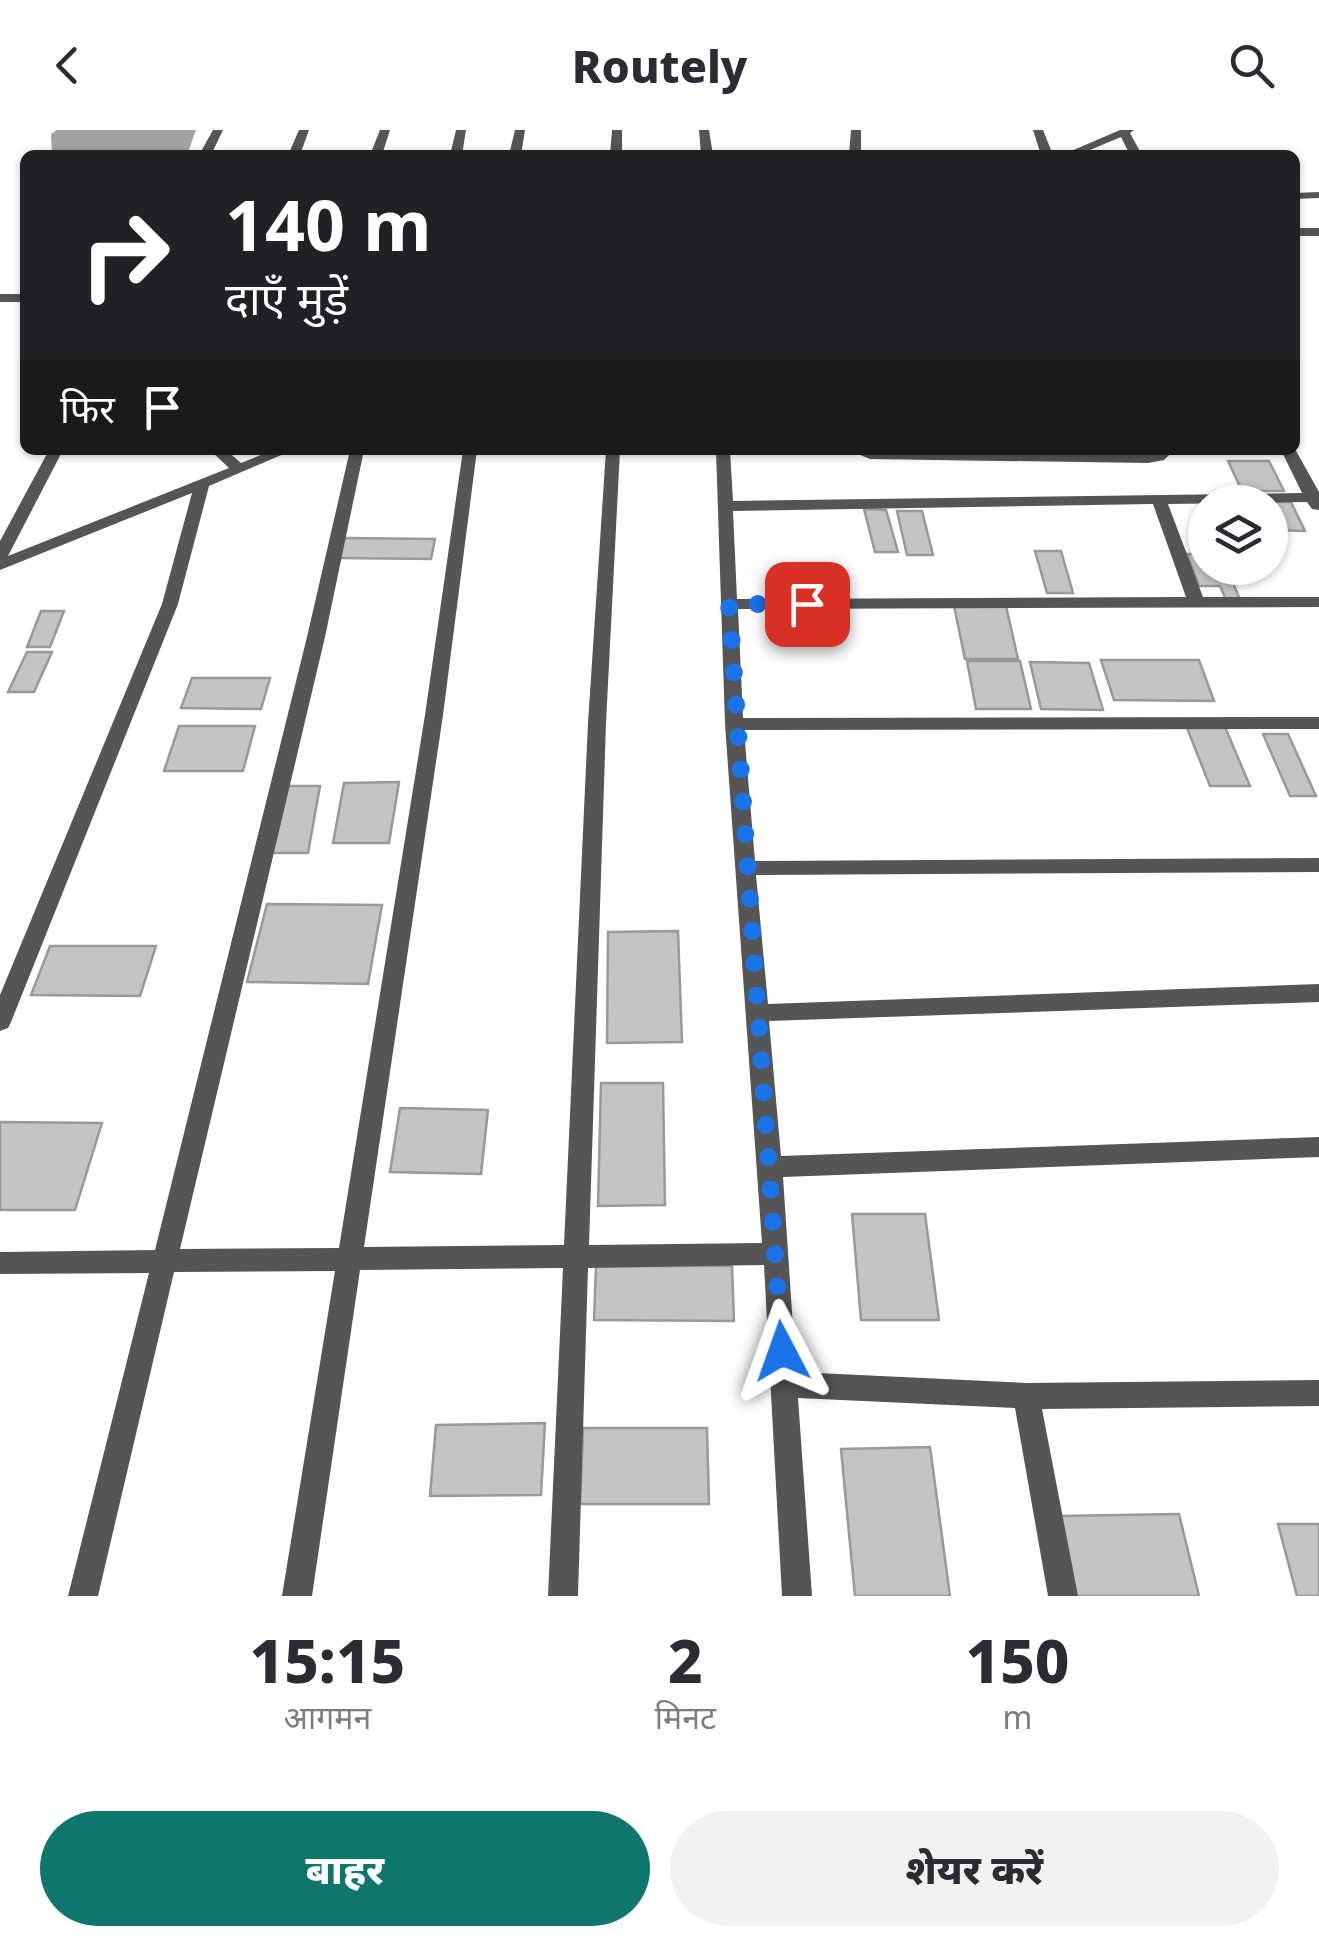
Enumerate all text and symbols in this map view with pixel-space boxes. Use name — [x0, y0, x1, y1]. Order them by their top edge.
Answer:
text: Routely — [572, 35, 747, 96]
icon: back — [40, 38, 95, 93]
icon: search — [1224, 38, 1279, 93]
text: 140 m — [225, 176, 432, 272]
icon: right — [60, 190, 190, 320]
text: दाएँ मुड़ें — [225, 267, 348, 328]
icon: arrive — [135, 380, 190, 435]
text: फिर — [60, 382, 115, 434]
map controls — [1188, 485, 1288, 585]
button: layers — [1188, 485, 1288, 585]
pin — [765, 562, 850, 647]
icon: arrive — [780, 577, 835, 632]
position arrow — [730, 1299, 834, 1403]
text: 15:15 — [249, 1619, 405, 1701]
text: 2 — [668, 1619, 703, 1701]
text: 150 — [966, 1619, 1070, 1701]
text: आगमन — [284, 1695, 371, 1738]
text: मिनट — [655, 1695, 716, 1738]
text: m — [1003, 1695, 1032, 1738]
button: बाहर — [40, 1811, 650, 1926]
button: शेयर करें — [670, 1811, 1279, 1926]

